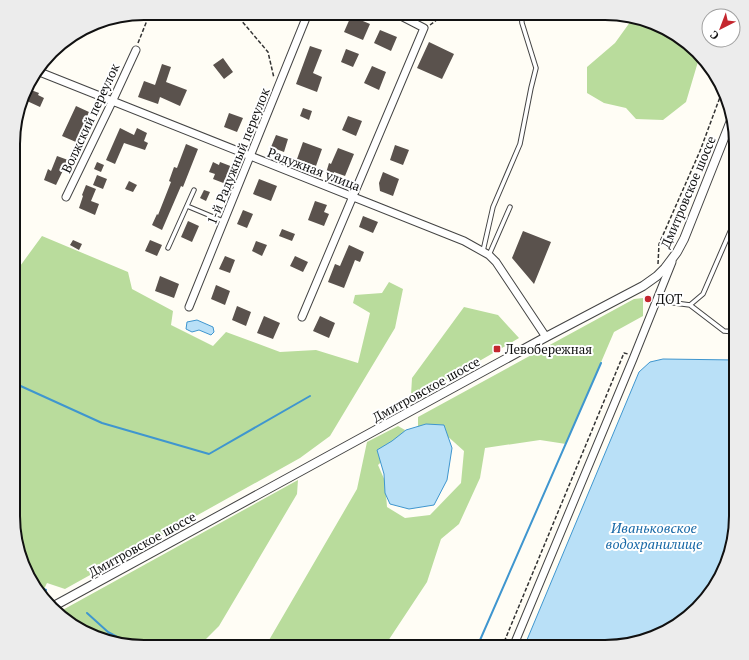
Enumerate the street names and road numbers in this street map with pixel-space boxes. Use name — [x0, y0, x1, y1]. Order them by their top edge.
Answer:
street label: Волжский переулок — [57, 59, 124, 176]
street label: 1-й Радужный переулок — [202, 84, 274, 227]
street label: Дмитровское шоссе — [656, 133, 720, 251]
street label: Радужная улица — [265, 143, 363, 195]
street label: Дмитровское шоссе — [369, 352, 483, 426]
street label: Дмитровское шоссе — [85, 507, 199, 581]

